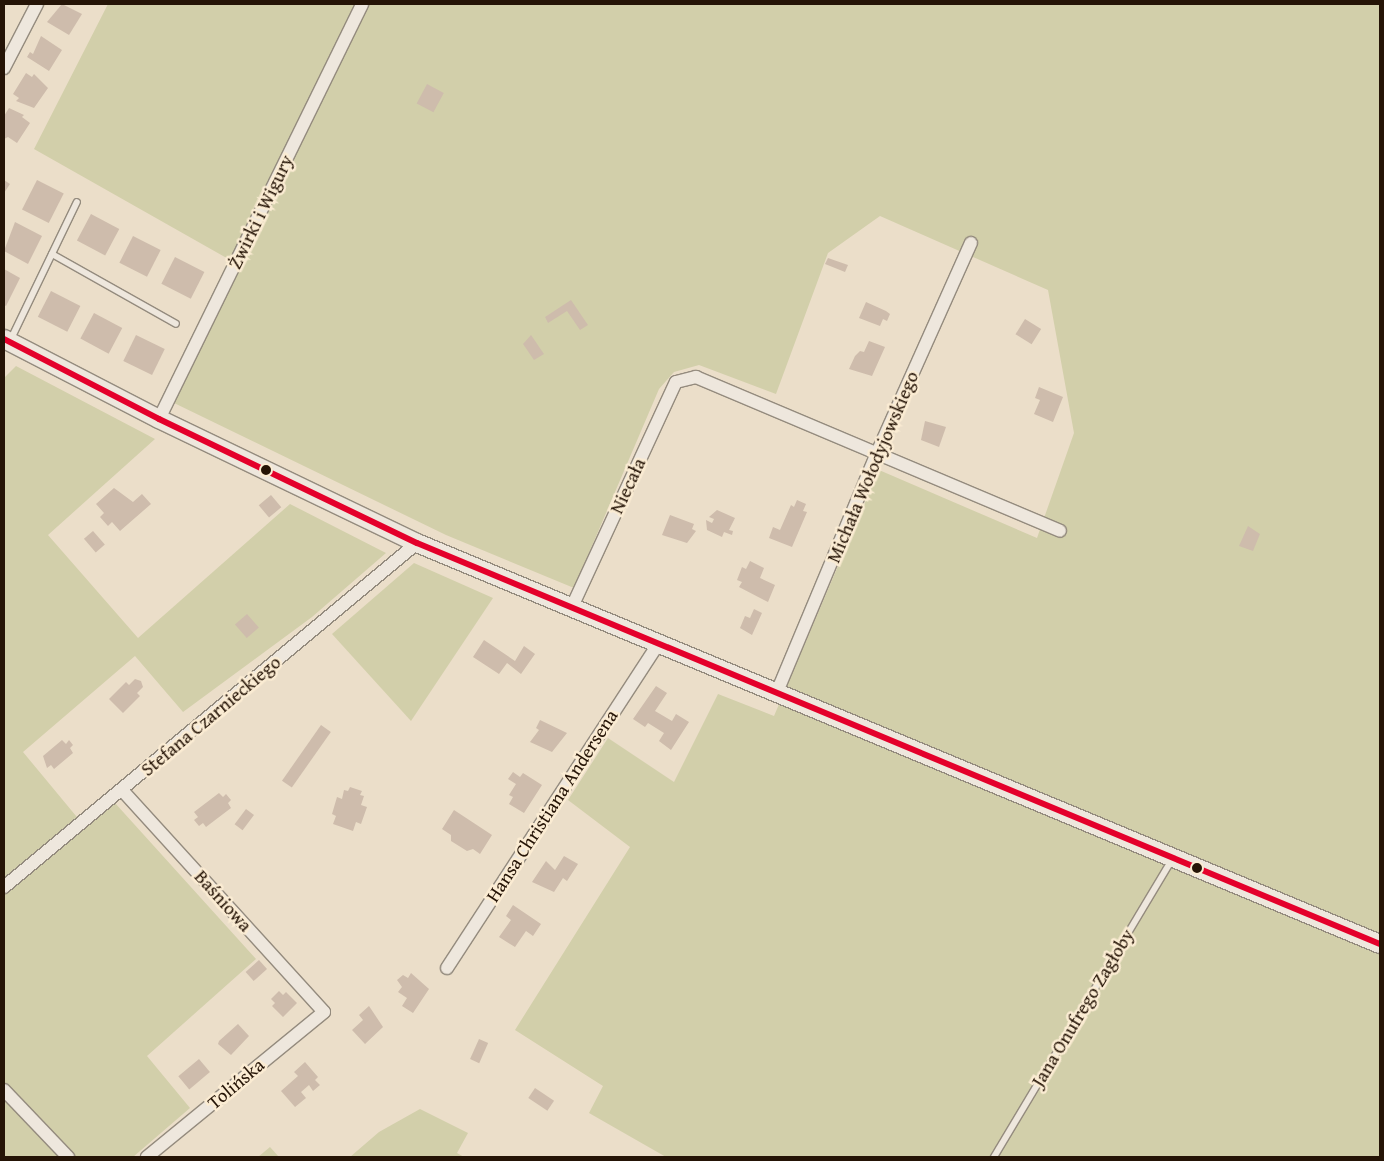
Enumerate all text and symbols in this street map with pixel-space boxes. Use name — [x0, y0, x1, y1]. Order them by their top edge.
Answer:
street label: Żwirki i Wigury — [224, 151, 298, 273]
street label: Michała Wołodyjowskiego — [822, 368, 924, 566]
street label: Niecała — [605, 455, 651, 517]
unlabelled marker — [261, 465, 271, 475]
street label: Stefana Czarnieckiego — [137, 651, 285, 781]
street label: Hansa Christiana Andersena — [481, 706, 623, 906]
unlabelled marker — [1192, 863, 1202, 873]
street label: Baśniowa — [189, 866, 257, 936]
street label: Jana Onufrego Zagłoby — [1027, 925, 1139, 1091]
street label: Tolińska — [203, 1054, 269, 1114]

